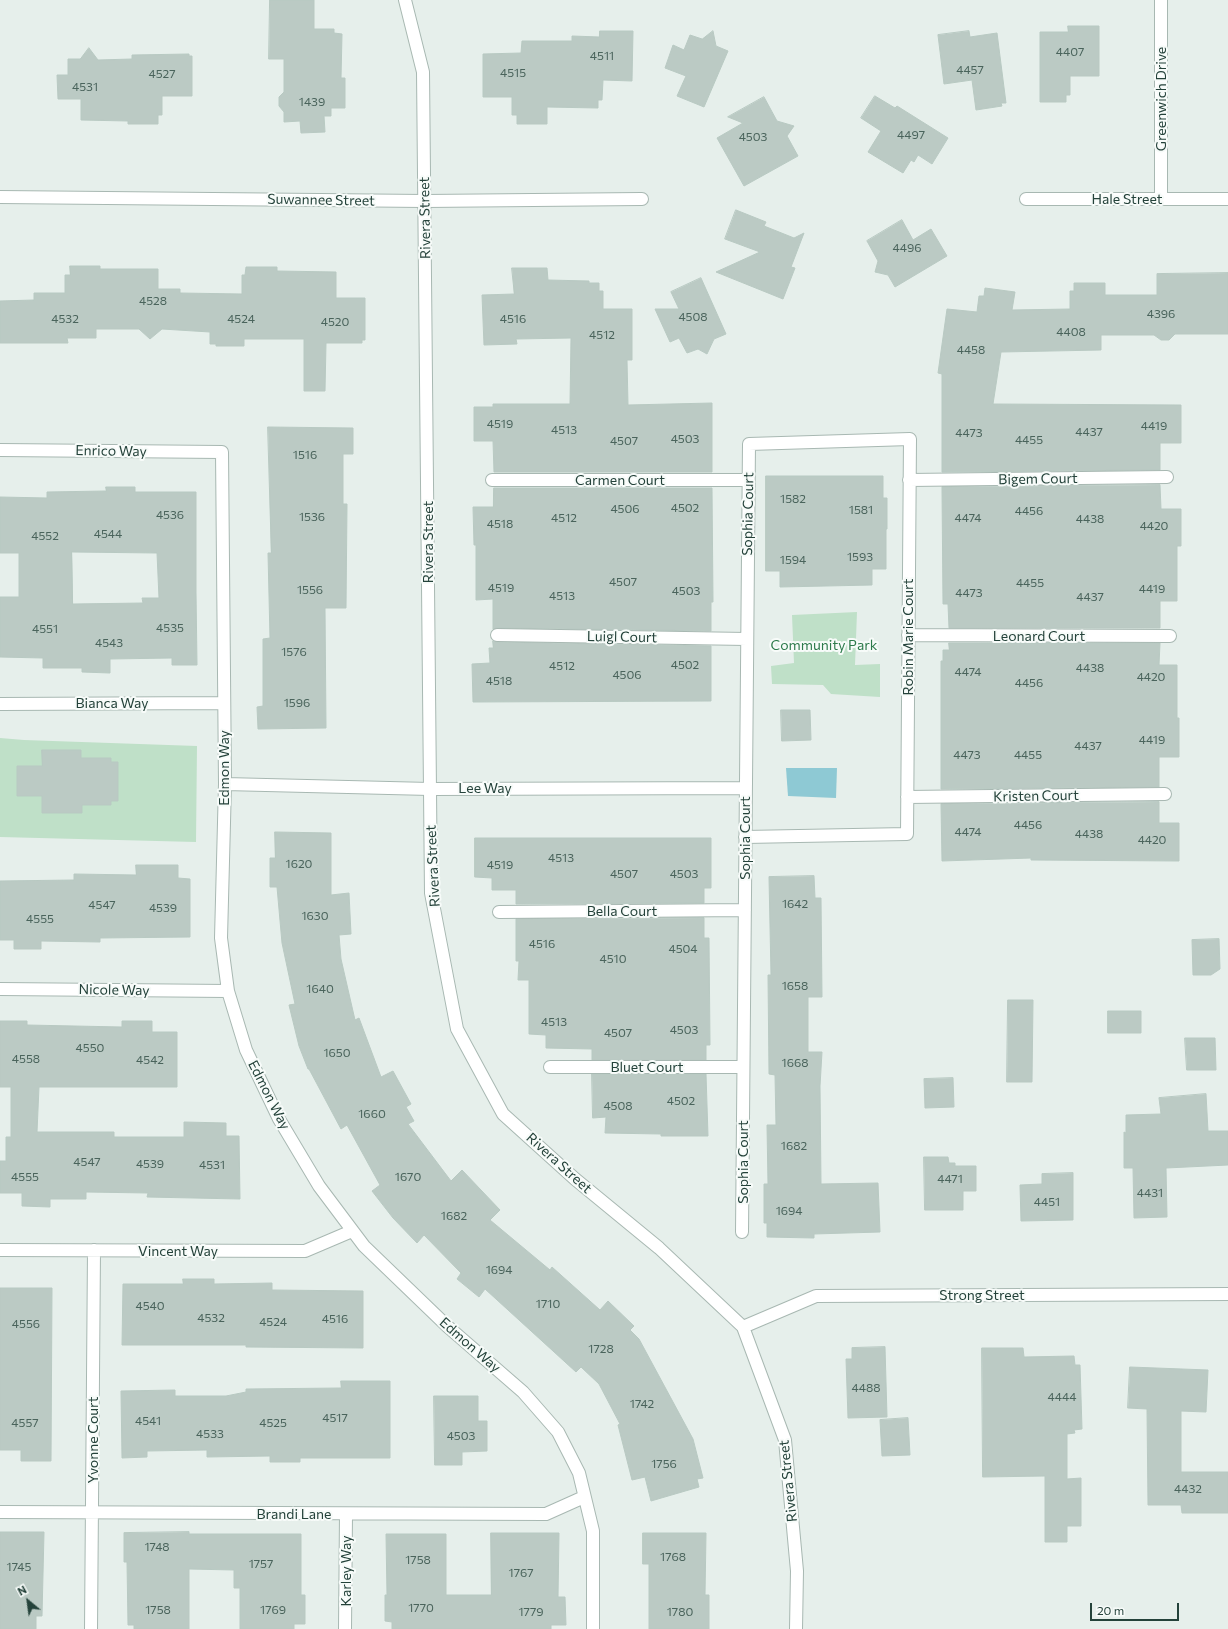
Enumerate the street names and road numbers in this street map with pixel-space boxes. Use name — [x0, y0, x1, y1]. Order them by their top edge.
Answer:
street label: Greenwich Drive — [1153, 47, 1169, 151]
street label: Rivera Street — [416, 177, 434, 259]
street label: Suwannee Street — [267, 191, 375, 209]
street label: Hale Street — [1091, 191, 1163, 207]
street label: Enrico Way — [75, 442, 147, 460]
street label: Bigem Court — [998, 470, 1078, 488]
street label: Carmen Court — [575, 472, 665, 488]
street label: Sophia Court — [739, 472, 757, 556]
street label: Rivera Street — [420, 501, 436, 583]
street label: Robin Marie Court — [900, 579, 916, 695]
street label: Luigl Court — [587, 628, 657, 646]
street label: Leonard Court — [993, 628, 1085, 644]
street label: Bianca Way — [76, 695, 148, 711]
street label: Edmon Way — [216, 730, 232, 806]
street label: Lee Way — [458, 780, 512, 796]
street label: Kristen Court — [993, 787, 1079, 805]
street label: Sophia Court — [737, 796, 753, 880]
street label: Rivera Street — [422, 824, 444, 908]
street label: Bella Court — [587, 903, 657, 919]
street label: Nicole Way — [78, 981, 150, 999]
street label: Edmon Way — [244, 1057, 294, 1133]
street label: Bluet Court — [610, 1059, 684, 1075]
street label: Sophia Court — [735, 1120, 751, 1204]
street label: Rivera Street — [523, 1129, 595, 1197]
street label: Vincent Way — [138, 1243, 218, 1259]
street label: Strong Street — [939, 1287, 1025, 1303]
street label: Edmon Way — [436, 1314, 504, 1376]
street label: Yvonne Court — [85, 1397, 101, 1483]
street label: Rivera Street — [775, 1439, 801, 1523]
street label: Brandi Lane — [257, 1506, 331, 1522]
street label: Karley Way — [338, 1536, 354, 1606]

